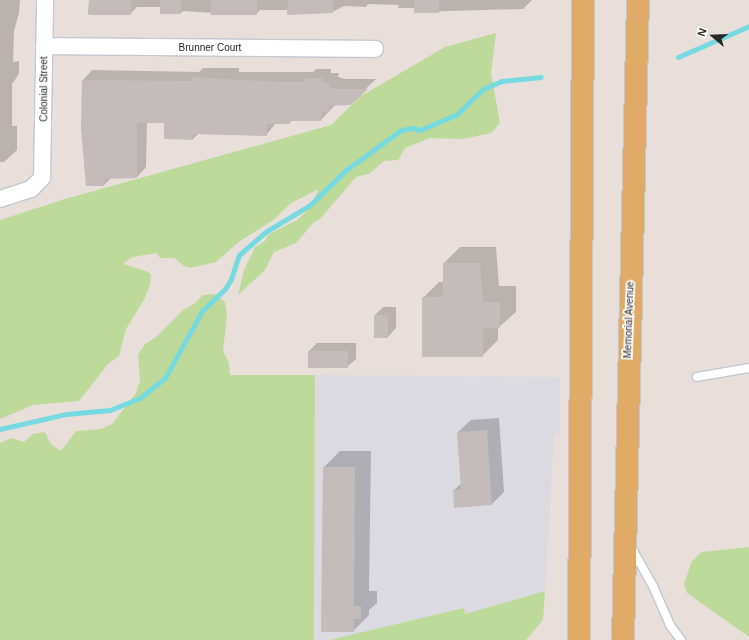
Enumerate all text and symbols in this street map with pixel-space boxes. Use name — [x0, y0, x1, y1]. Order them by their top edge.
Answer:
north arrow — [693, 16, 733, 56]
text: N — [695, 26, 709, 38]
street label: Brunner Court — [179, 42, 241, 54]
street label: Colonial Street — [38, 56, 50, 122]
street label: Memorial Avenue — [622, 281, 636, 359]

